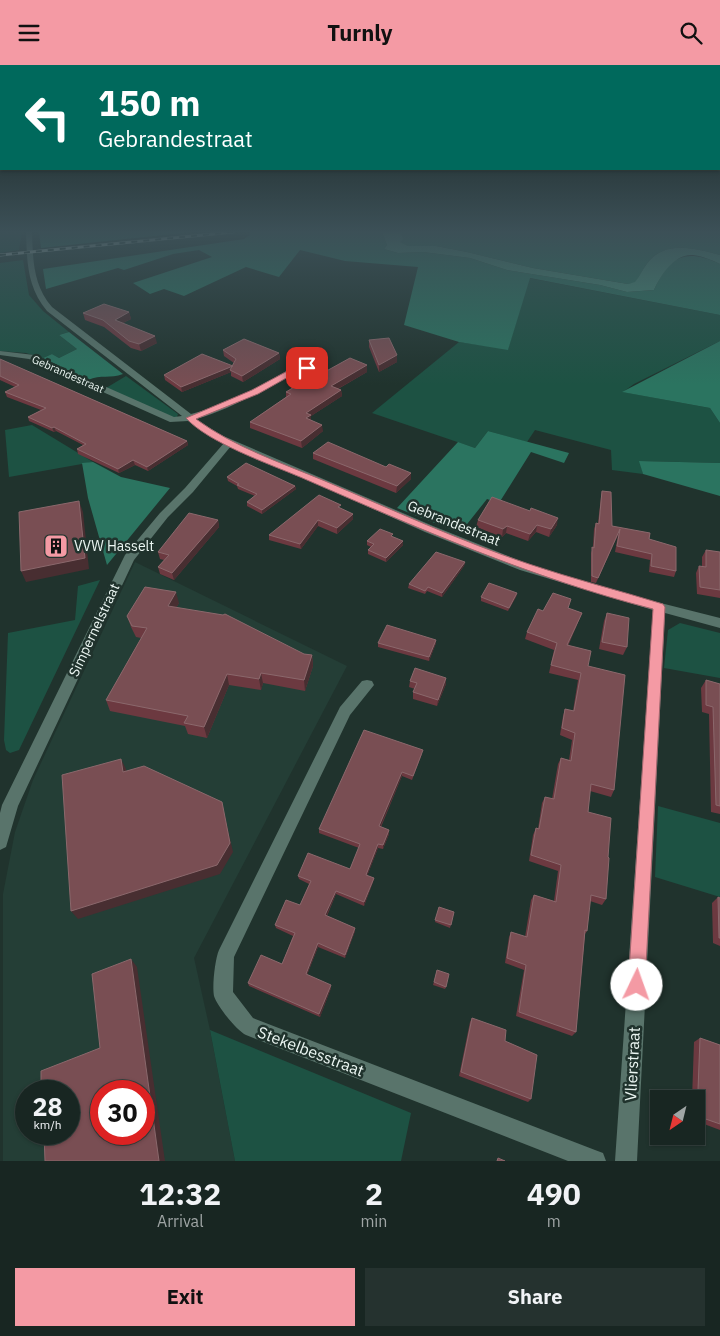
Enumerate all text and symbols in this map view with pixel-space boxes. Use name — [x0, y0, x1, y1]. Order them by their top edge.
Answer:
text: Turnly — [327, 18, 393, 47]
icon: menu — [15, 19, 43, 47]
icon: search — [677, 19, 705, 47]
text: 150 m — [98, 80, 201, 126]
icon: left — [15, 85, 80, 150]
text: Gebrandestraat — [98, 124, 253, 153]
pin — [286, 347, 328, 389]
street label: Gebrandestraat — [30, 352, 106, 396]
icon: arrive — [293, 354, 321, 382]
street label: Gebrandestraat — [405, 496, 503, 550]
building icon: VVW Hasselt — [43, 533, 69, 559]
place label: VVW Hasselt — [74, 537, 154, 555]
street label: Simpernelstraat — [65, 580, 123, 679]
position arrow — [610, 958, 662, 1010]
street label: Stekelbesstraat — [255, 1022, 367, 1080]
street label: Vlierstraat — [620, 1026, 644, 1102]
speed limit sign: 30 — [90, 1080, 155, 1145]
text: 28 — [32, 1090, 63, 1123]
north arrow — [650, 1090, 705, 1145]
map controls — [650, 1090, 705, 1145]
text: km/h — [33, 1117, 62, 1132]
text: 12:32 — [139, 1174, 221, 1213]
text: 2 — [365, 1174, 383, 1213]
text: 490 — [527, 1174, 581, 1213]
text: Arrival — [157, 1211, 204, 1231]
text: min — [360, 1211, 387, 1231]
text: m — [547, 1211, 561, 1231]
button: Exit — [15, 1268, 355, 1326]
button: Share — [365, 1268, 705, 1326]

